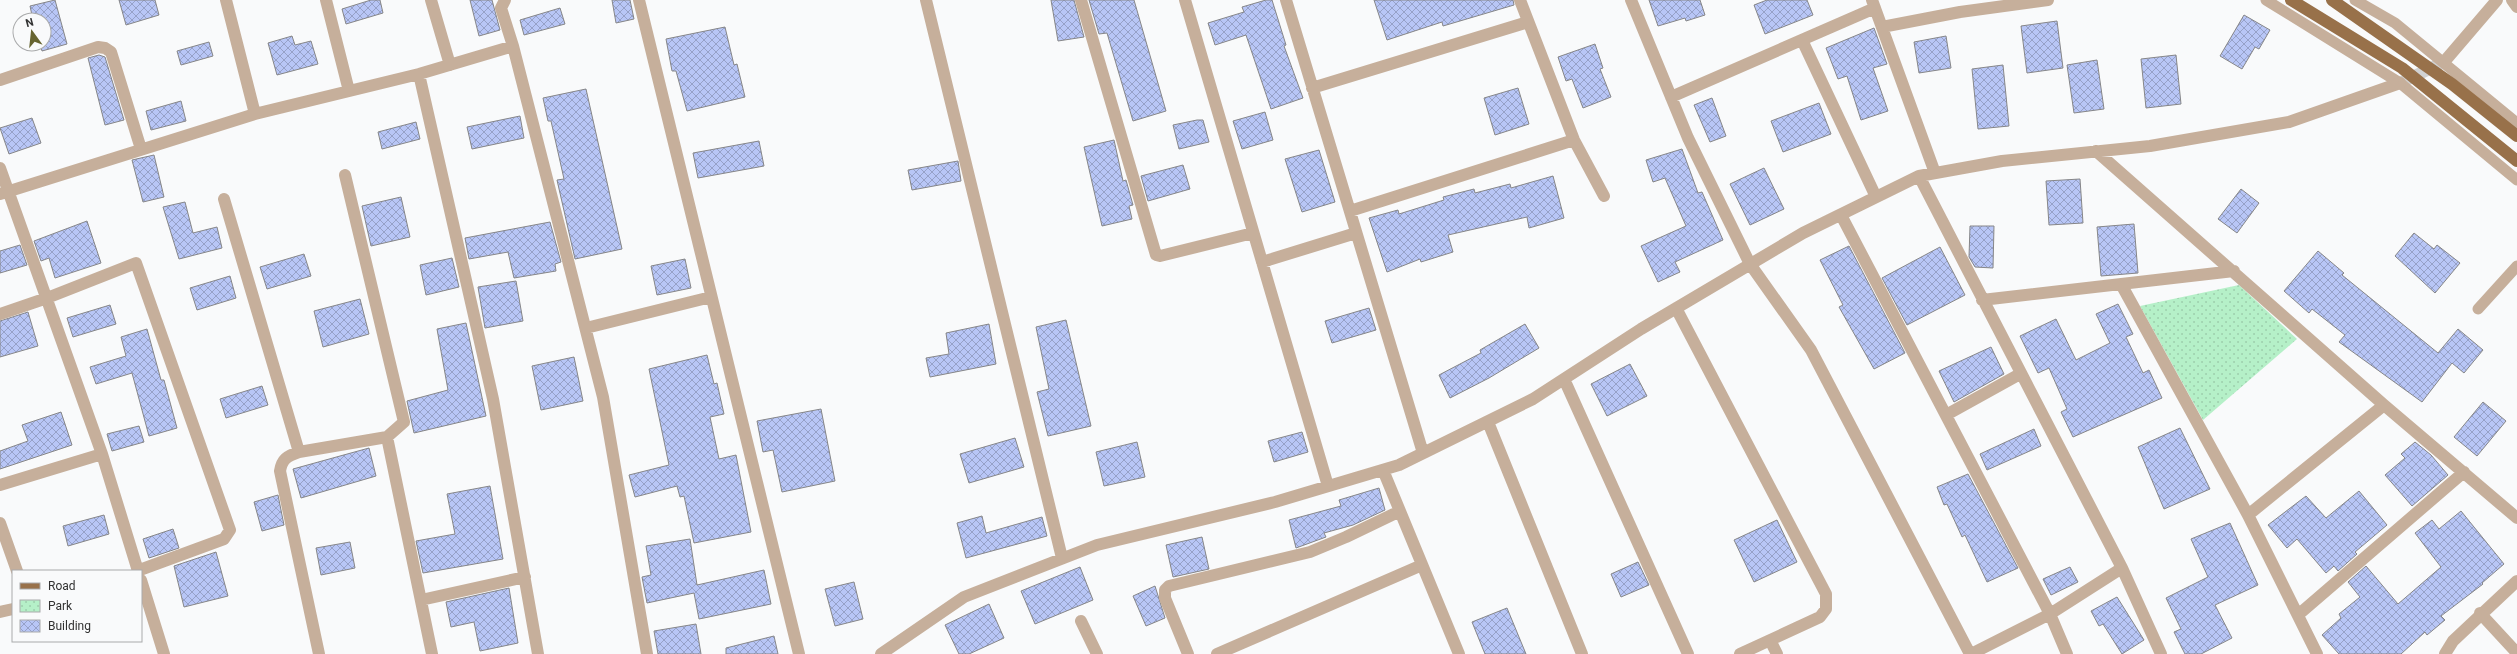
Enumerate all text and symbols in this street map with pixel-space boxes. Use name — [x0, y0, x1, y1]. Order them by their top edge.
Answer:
north arrow — [12, 12, 52, 52]
text: N — [24, 15, 35, 30]
legend — [12, 570, 142, 642]
text: Road — [48, 579, 76, 593]
text: Park — [48, 599, 73, 613]
text: Building — [48, 619, 91, 633]

